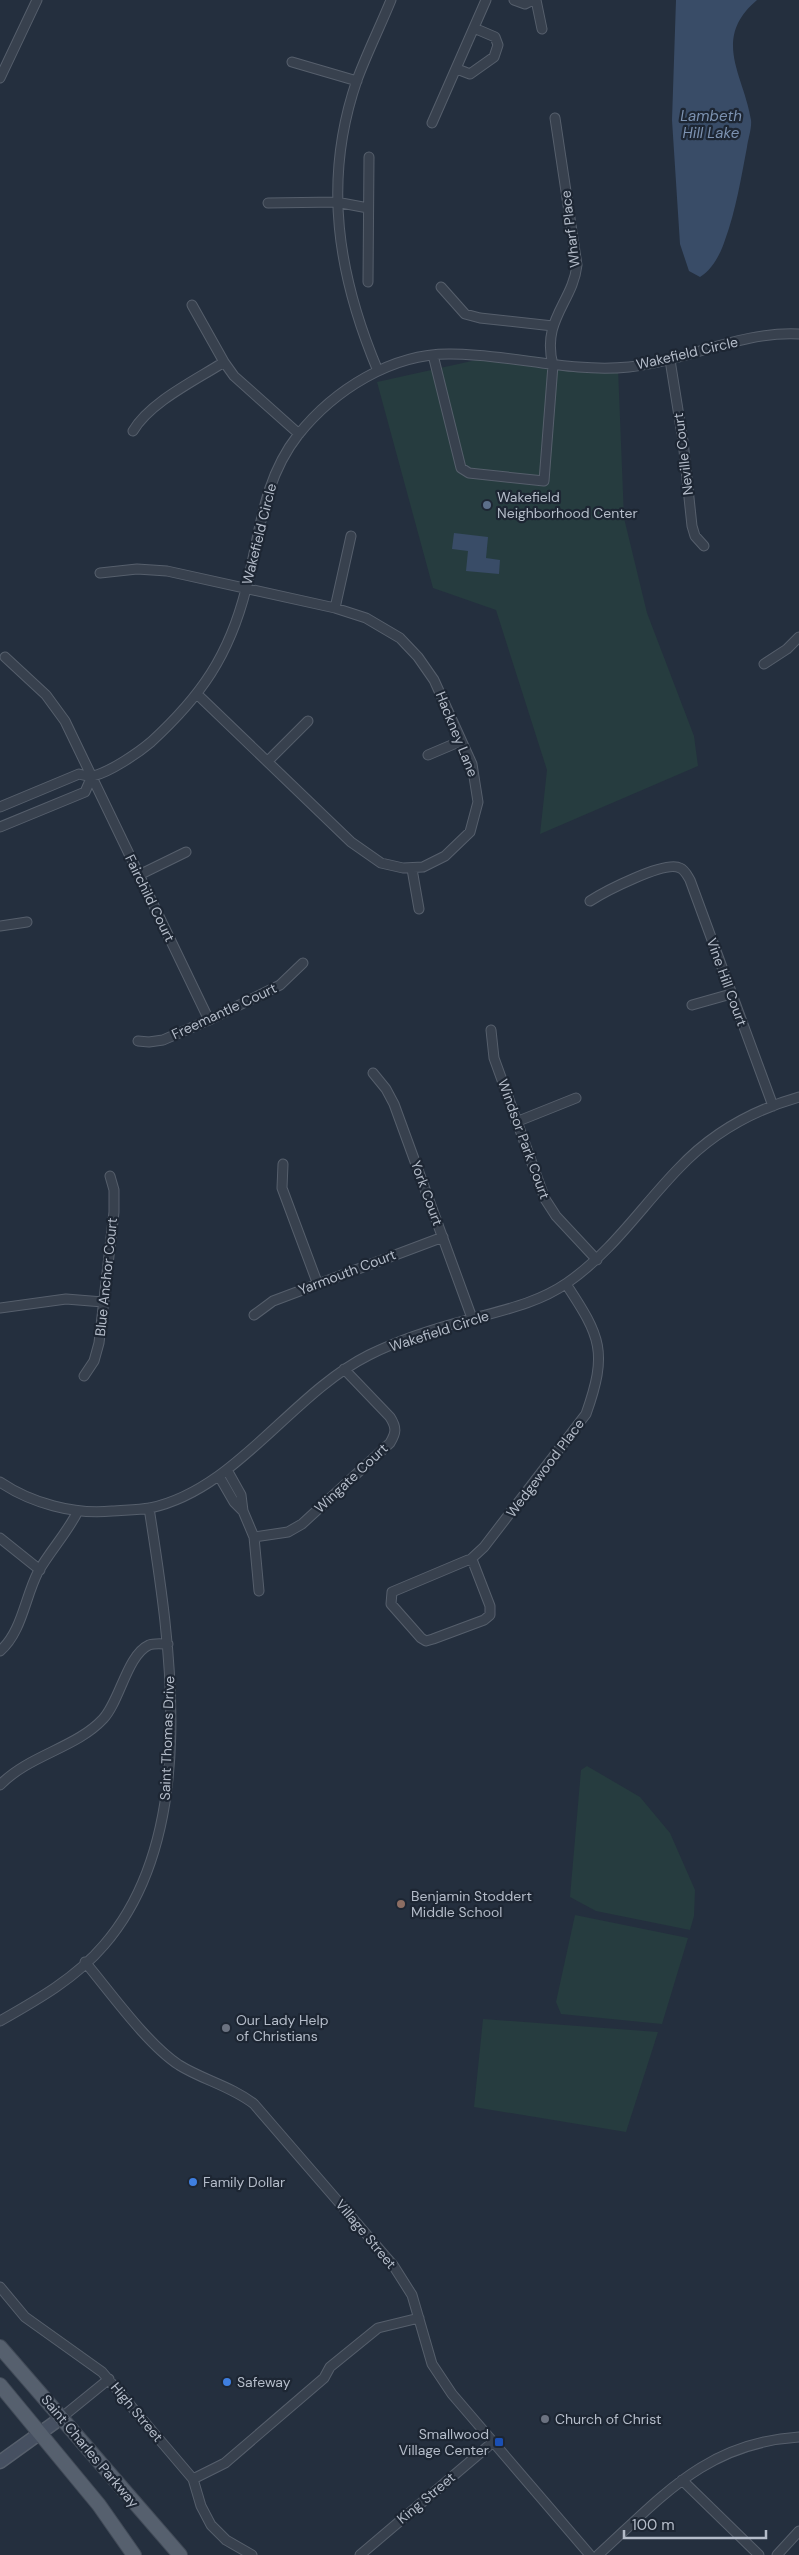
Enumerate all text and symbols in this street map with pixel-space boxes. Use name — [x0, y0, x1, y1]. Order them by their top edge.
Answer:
water label: Lambeth Hill Lake — [680, 106, 742, 143]
street label: Wharf Place — [556, 189, 584, 269]
street label: Wakefield Circle — [634, 333, 740, 373]
street label: Neville Court — [669, 412, 697, 496]
street label: Wakefield Circle — [238, 481, 280, 587]
place label: Wakefield Neighborhood Center — [497, 488, 638, 522]
marker: Wakefield Neighborhood Center — [481, 499, 493, 511]
street label: Hackney Lane — [432, 689, 482, 779]
street label: Fairchild Court — [121, 851, 179, 945]
street label: Vine Hill Court — [703, 936, 751, 1028]
street label: Freemantle Court — [169, 979, 279, 1043]
street label: Windsor Park Court — [494, 1077, 554, 1201]
street label: York Court — [407, 1158, 447, 1228]
street label: Blue Anchor Court — [91, 1217, 121, 1337]
street label: Yarmouth Court — [296, 1245, 398, 1299]
street label: Wakefield Circle — [387, 1306, 491, 1356]
street label: Wedgewood Place — [502, 1415, 588, 1521]
street label: Wingate Court — [310, 1439, 392, 1517]
street label: Saint Thomas Drive — [156, 1675, 178, 1801]
place label: Benjamin Stoddert Middle School — [411, 1887, 532, 1921]
marker: Benjamin Stoddert Middle School — [395, 1898, 407, 1910]
place label: Our Lady Help of Christians — [236, 2011, 329, 2045]
marker: Our Lady Help of Christians — [220, 2022, 232, 2034]
place label: Family Dollar — [203, 2173, 285, 2191]
marker: Family Dollar — [187, 2176, 199, 2188]
street label: Village Street — [332, 2195, 400, 2273]
place label: Safeway — [237, 2373, 291, 2391]
marker: Safeway — [221, 2376, 233, 2388]
street label: High Street — [107, 2379, 167, 2445]
street label: Saint Charles Parkway — [37, 2391, 143, 2511]
place label: Church of Christ — [555, 2410, 661, 2428]
marker: Church of Christ — [539, 2413, 551, 2425]
place label: Smallwood Village Center — [399, 2425, 489, 2459]
marker: Smallwood Village Center — [493, 2436, 505, 2448]
street label: King Street — [393, 2468, 459, 2528]
scale bar — [624, 2508, 766, 2540]
text: 100 m — [632, 2515, 675, 2535]

